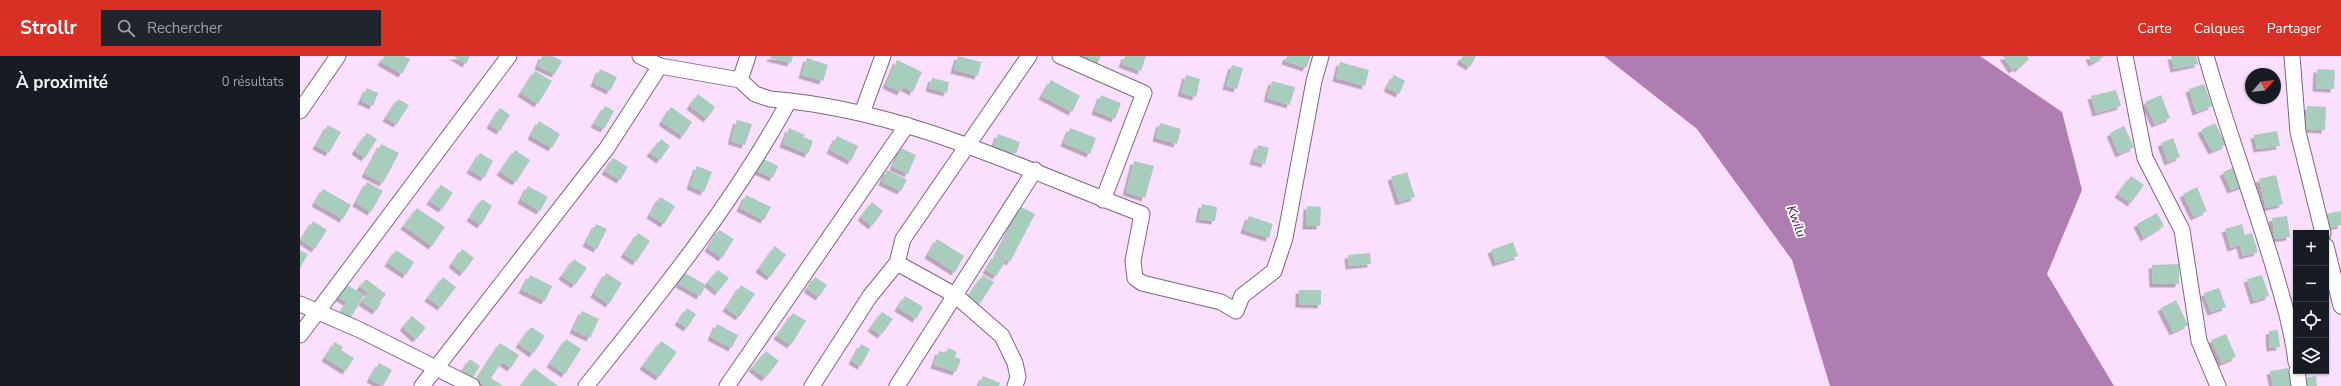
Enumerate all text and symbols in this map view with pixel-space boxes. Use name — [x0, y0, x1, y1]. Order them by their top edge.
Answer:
search box — [101, 10, 381, 46]
text: Strollr — [20, 15, 77, 41]
icon: search — [115, 17, 137, 39]
text: Rechercher — [147, 18, 222, 38]
text: Carte — [2138, 19, 2172, 38]
text: Calques — [2194, 19, 2245, 38]
text: Partager — [2267, 19, 2321, 38]
north arrow — [2245, 68, 2281, 104]
text: À proximité — [16, 71, 108, 94]
text: 0 résultats — [222, 73, 284, 91]
water label: Kwilu — [1782, 203, 1810, 240]
map controls — [2293, 230, 2329, 374]
button: + — [2293, 230, 2329, 266]
button: − — [2293, 266, 2329, 302]
button: locate — [2293, 302, 2329, 338]
button: layers — [2293, 338, 2329, 374]

